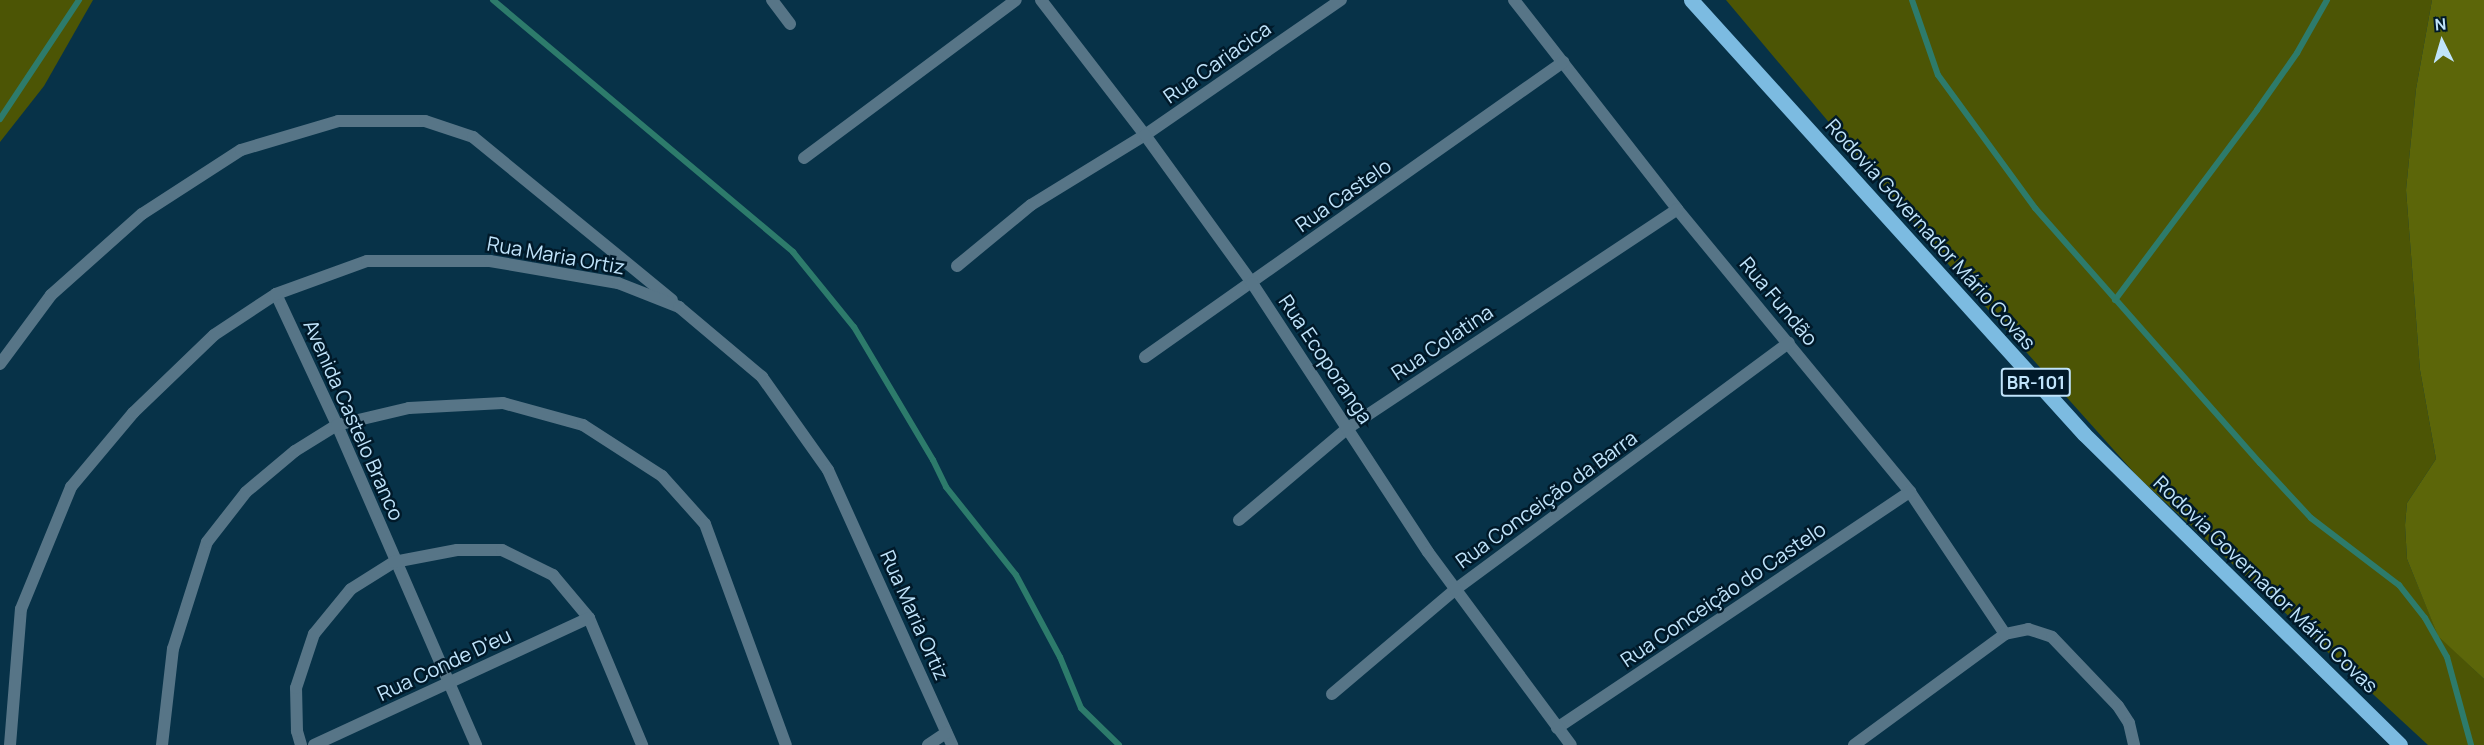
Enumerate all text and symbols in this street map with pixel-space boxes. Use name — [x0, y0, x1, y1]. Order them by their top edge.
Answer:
north arrow — [2412, 12, 2472, 72]
text: N — [2434, 13, 2447, 36]
street label: Rua Cariacica — [1159, 16, 1275, 108]
street label: Rodovia Governador Mário Covas — [1821, 114, 2041, 354]
street label: Rua Castelo — [1291, 153, 1395, 237]
street label: Rua Maria Ortiz — [485, 231, 627, 279]
street label: Rua Fundão — [1735, 252, 1823, 350]
street label: Rua Ecoporanga — [1274, 290, 1378, 428]
street label: Rua Colatina — [1387, 299, 1497, 385]
street label: Avenida Castelo Branco — [299, 316, 409, 524]
road number: BR-101 — [2000, 367, 2072, 397]
street label: Rua Conceição da Barra — [1451, 425, 1641, 573]
street label: Rodovia Governador Mário Covas — [2149, 470, 2383, 698]
street label: Rua Conceição do Castelo — [1616, 516, 1830, 672]
street label: Rua Maria Ortiz — [876, 546, 954, 684]
street label: Rua Conde D'eu — [373, 622, 515, 706]

